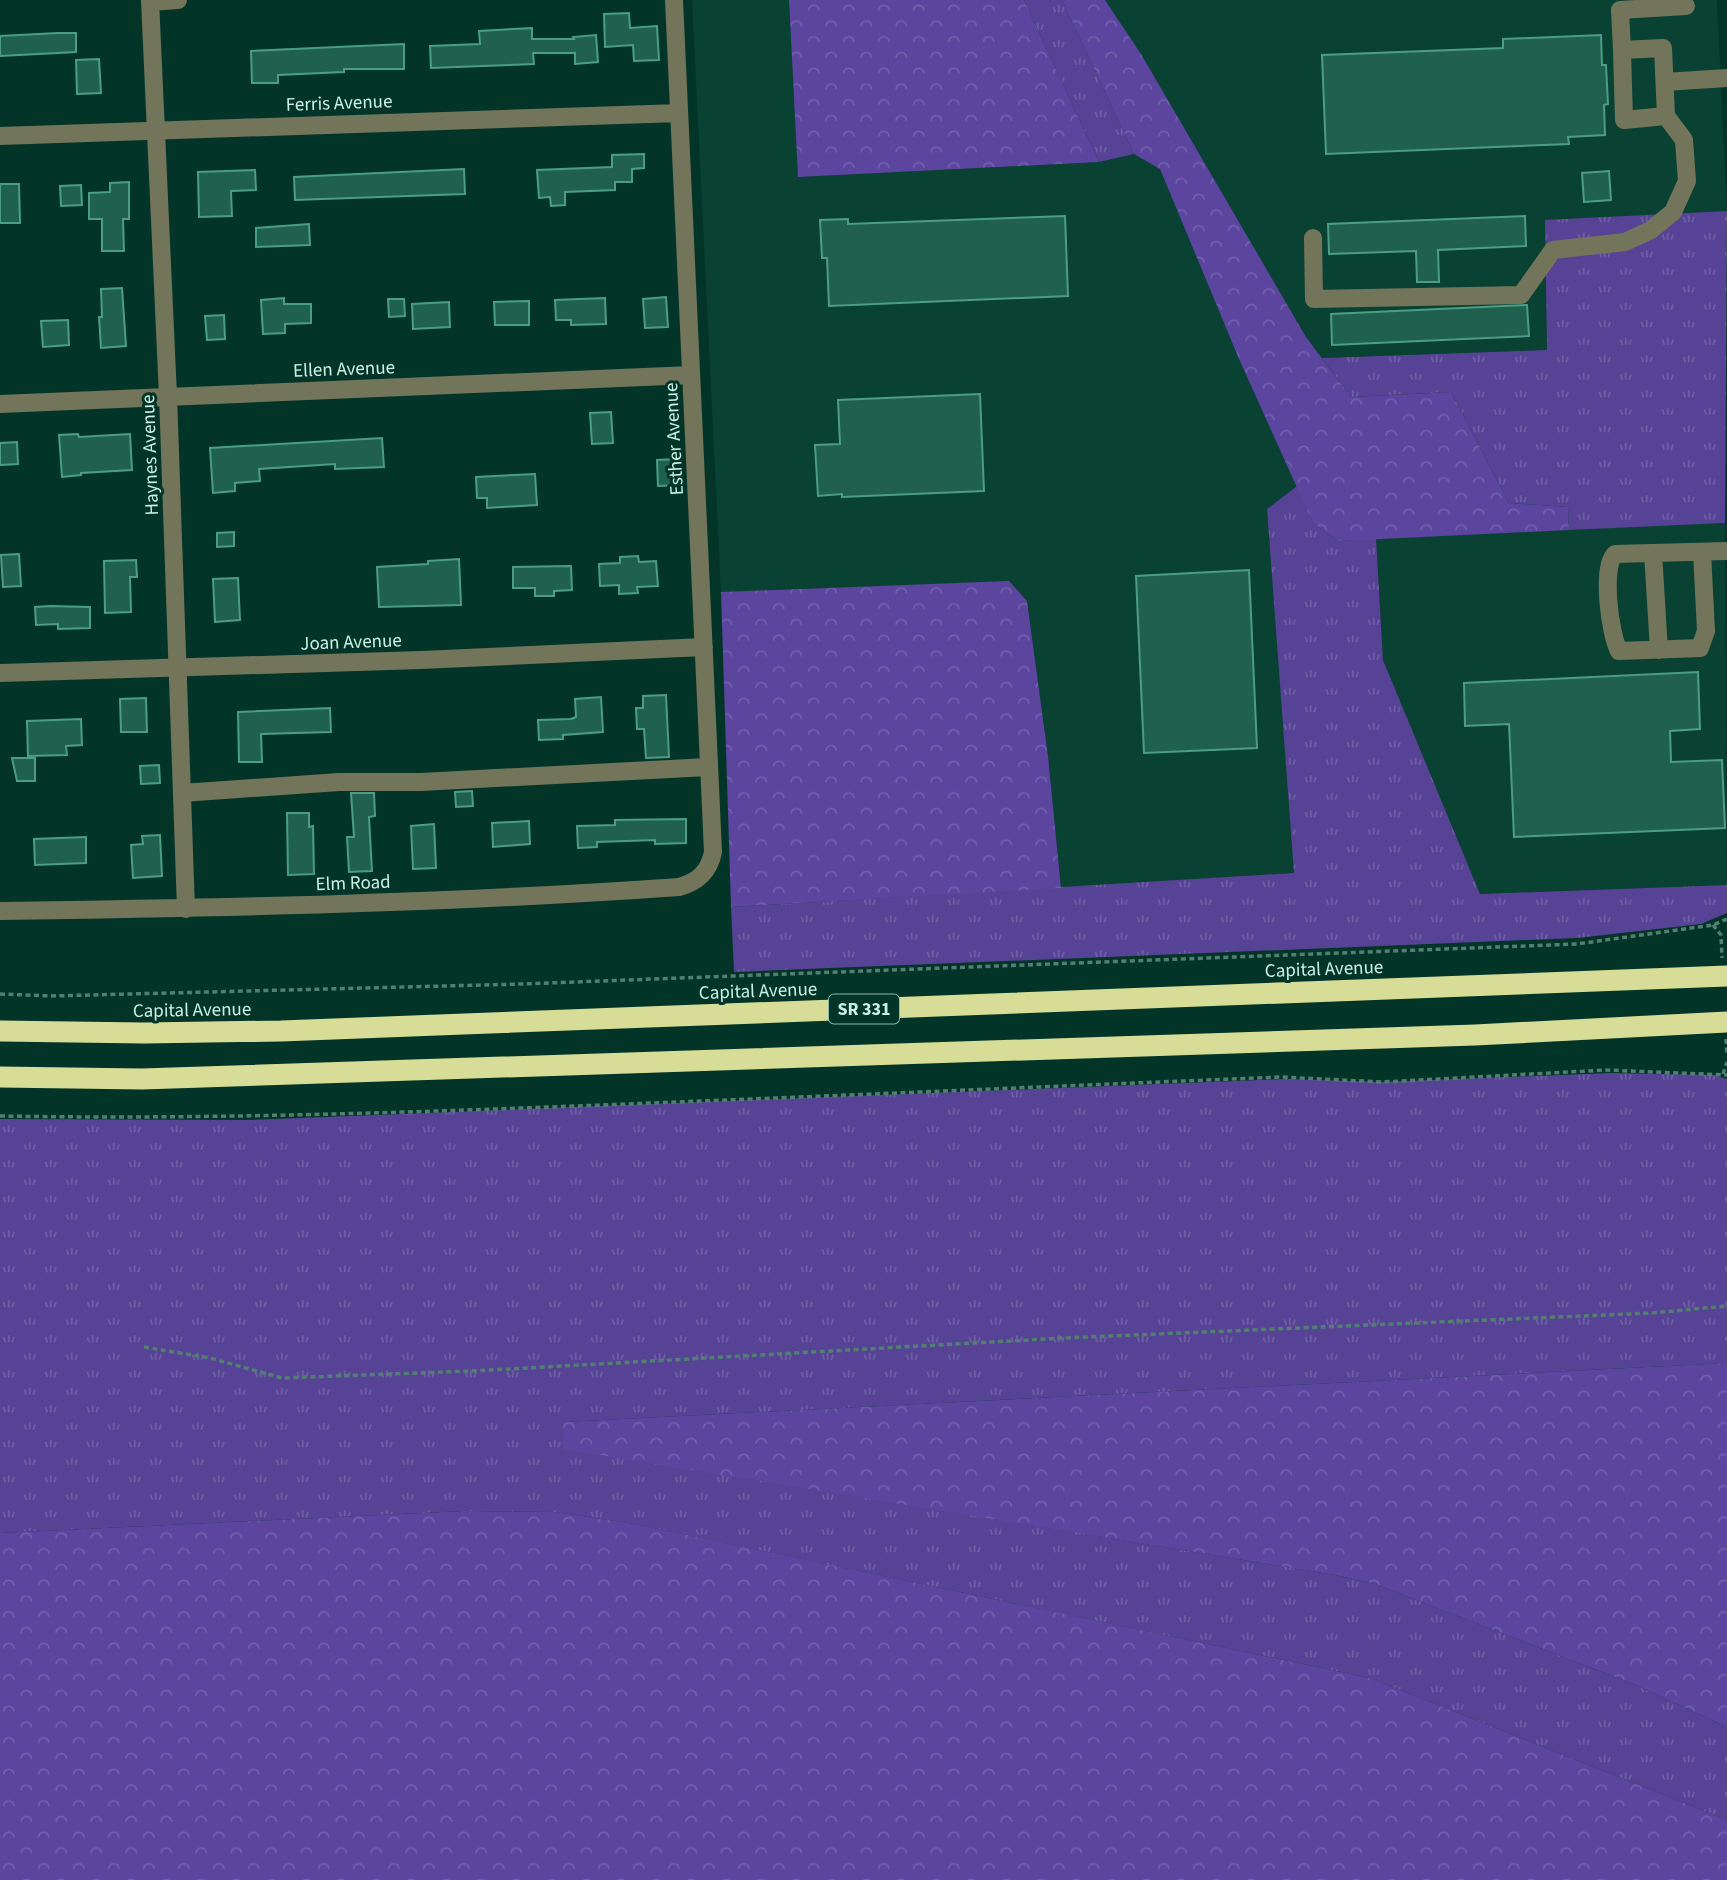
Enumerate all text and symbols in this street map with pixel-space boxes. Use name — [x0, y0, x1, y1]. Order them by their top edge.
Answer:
street label: Ferris Avenue — [285, 88, 393, 119]
street label: Ellen Avenue — [293, 354, 395, 385]
street label: Esther Avenue — [658, 382, 691, 496]
street label: Haynes Avenue — [135, 394, 166, 516]
street label: Joan Avenue — [300, 627, 402, 658]
street label: Elm Road — [315, 869, 391, 898]
street label: Capital Avenue — [1264, 954, 1384, 985]
street label: Capital Avenue — [698, 976, 818, 1007]
road number: SR 331 — [829, 994, 899, 1024]
street label: Capital Avenue — [133, 996, 251, 1025]

